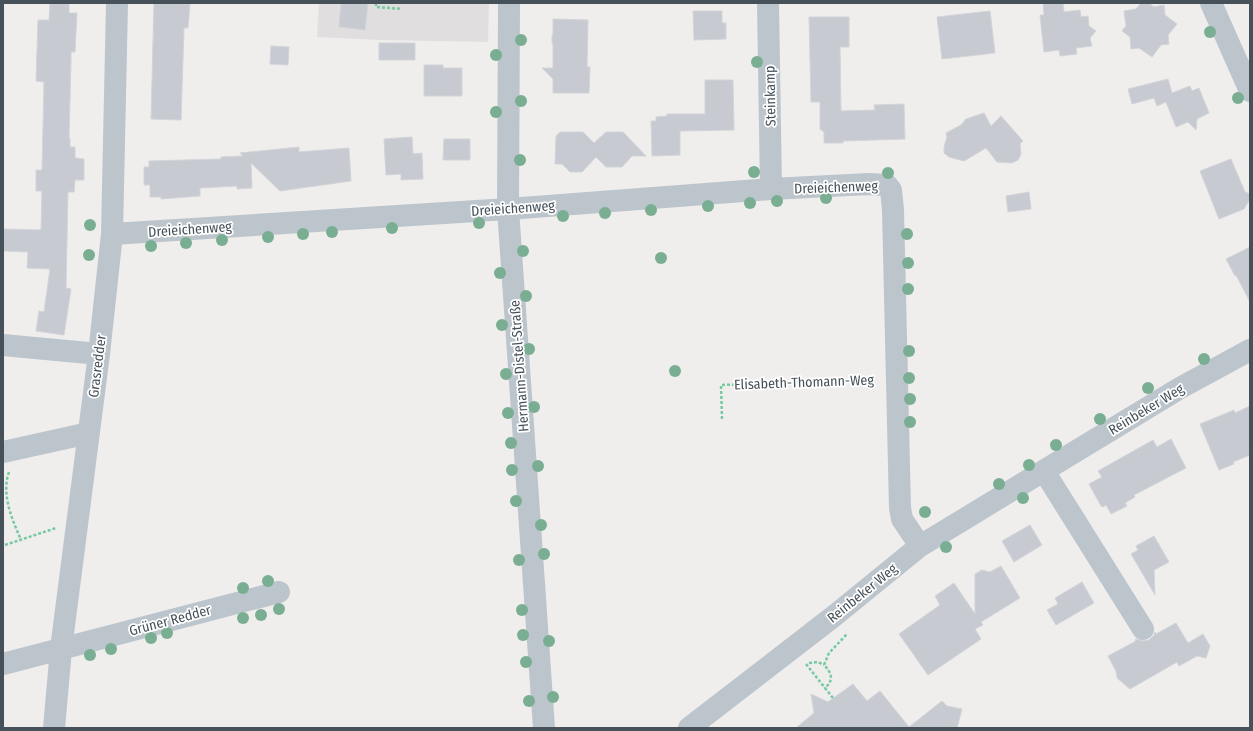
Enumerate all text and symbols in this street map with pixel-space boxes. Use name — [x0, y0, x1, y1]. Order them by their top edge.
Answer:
street label: Steinkamp — [761, 66, 780, 126]
street label: Dreieichenweg — [794, 178, 879, 197]
street label: Dreieichenweg — [471, 197, 556, 220]
street label: Dreieichenweg — [148, 218, 233, 241]
street label: Hermann-Distel-Straße — [506, 299, 533, 432]
street label: Grasredder — [85, 333, 110, 399]
street label: Elisabeth-Thomann-Weg — [734, 372, 875, 393]
street label: Reinbeker Weg — [1105, 380, 1187, 439]
street label: Reinbeker Weg — [824, 560, 901, 627]
street label: Grüner Redder — [127, 601, 213, 640]

